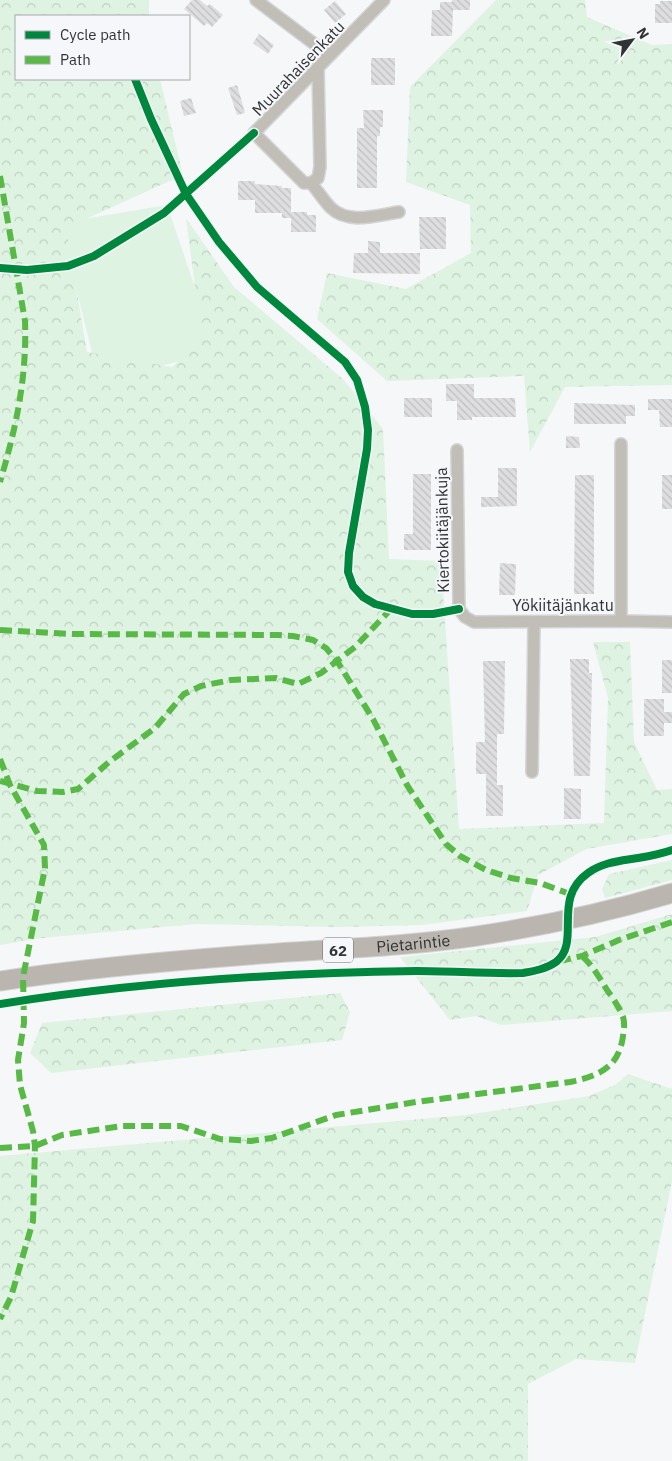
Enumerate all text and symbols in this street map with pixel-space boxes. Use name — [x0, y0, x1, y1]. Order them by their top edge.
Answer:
legend — [15, 15, 190, 80]
north arrow — [607, 15, 657, 65]
street label: Muurahaisenkatu — [248, 16, 348, 120]
text: N — [633, 24, 653, 42]
text: Cycle path — [60, 25, 131, 44]
text: Path — [60, 50, 91, 69]
street label: Kiertokiitäjänkuja — [431, 467, 453, 593]
street label: Yökiitäjänkatu — [512, 595, 614, 615]
street label: Pietarintie — [376, 930, 451, 957]
road number: 62 — [323, 938, 353, 962]

